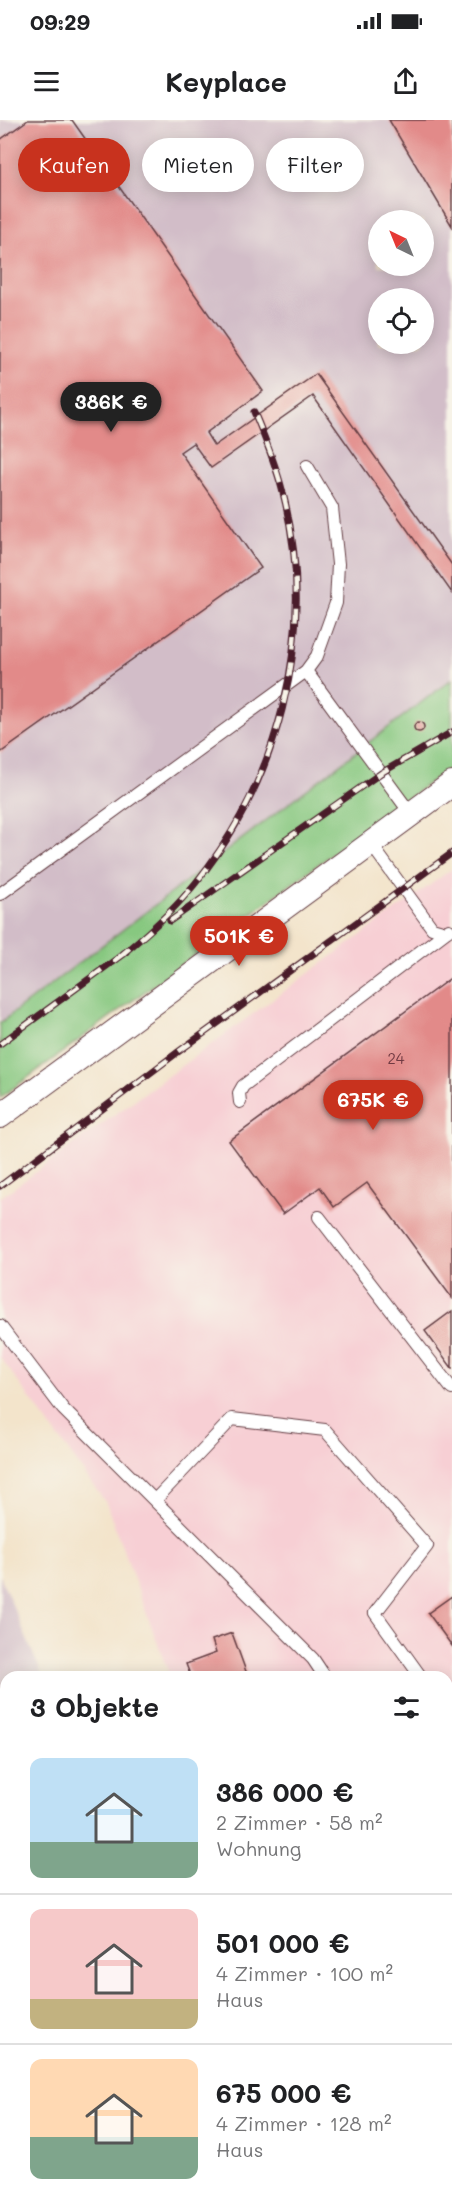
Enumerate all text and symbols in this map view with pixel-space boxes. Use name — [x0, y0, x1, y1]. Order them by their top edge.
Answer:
text: 09:29 — [30, 7, 90, 36]
text: Keyplace — [165, 64, 287, 99]
icon: menu — [30, 65, 63, 98]
icon: share — [389, 65, 422, 98]
chip: Kaufen — [18, 138, 130, 192]
chip: Mieten — [142, 138, 254, 192]
chip: Filter — [266, 138, 364, 192]
north arrow — [368, 210, 434, 276]
map controls — [368, 210, 434, 354]
button: locate — [368, 288, 434, 354]
pin: 386K € — [62, 382, 160, 433]
text: 386K € — [74, 388, 148, 414]
pin: 501K € — [190, 916, 288, 967]
text: 501K € — [204, 922, 274, 948]
house number: 24 — [387, 1048, 405, 1068]
pin: 675K € — [324, 1080, 422, 1131]
text: 675K € — [337, 1086, 409, 1112]
text: 3 Objekte — [30, 1690, 159, 1724]
icon: filters — [390, 1691, 423, 1724]
text: 386 000 € — [216, 1775, 353, 1809]
icon: home — [78, 1782, 150, 1854]
text: 2 Zimmer · 58 m² — [216, 1809, 383, 1835]
text: Wohnung — [216, 1835, 301, 1861]
text: 501 000 € — [216, 1926, 349, 1960]
icon: home — [78, 1933, 150, 2005]
text: 4 Zimmer · 100 m² — [216, 1960, 393, 1986]
text: Haus — [216, 1986, 263, 2012]
text: 675 000 € — [216, 2076, 351, 2110]
icon: home — [78, 2083, 150, 2155]
text: 4 Zimmer · 128 m² — [216, 2110, 392, 2136]
text: Haus — [216, 2136, 263, 2162]

